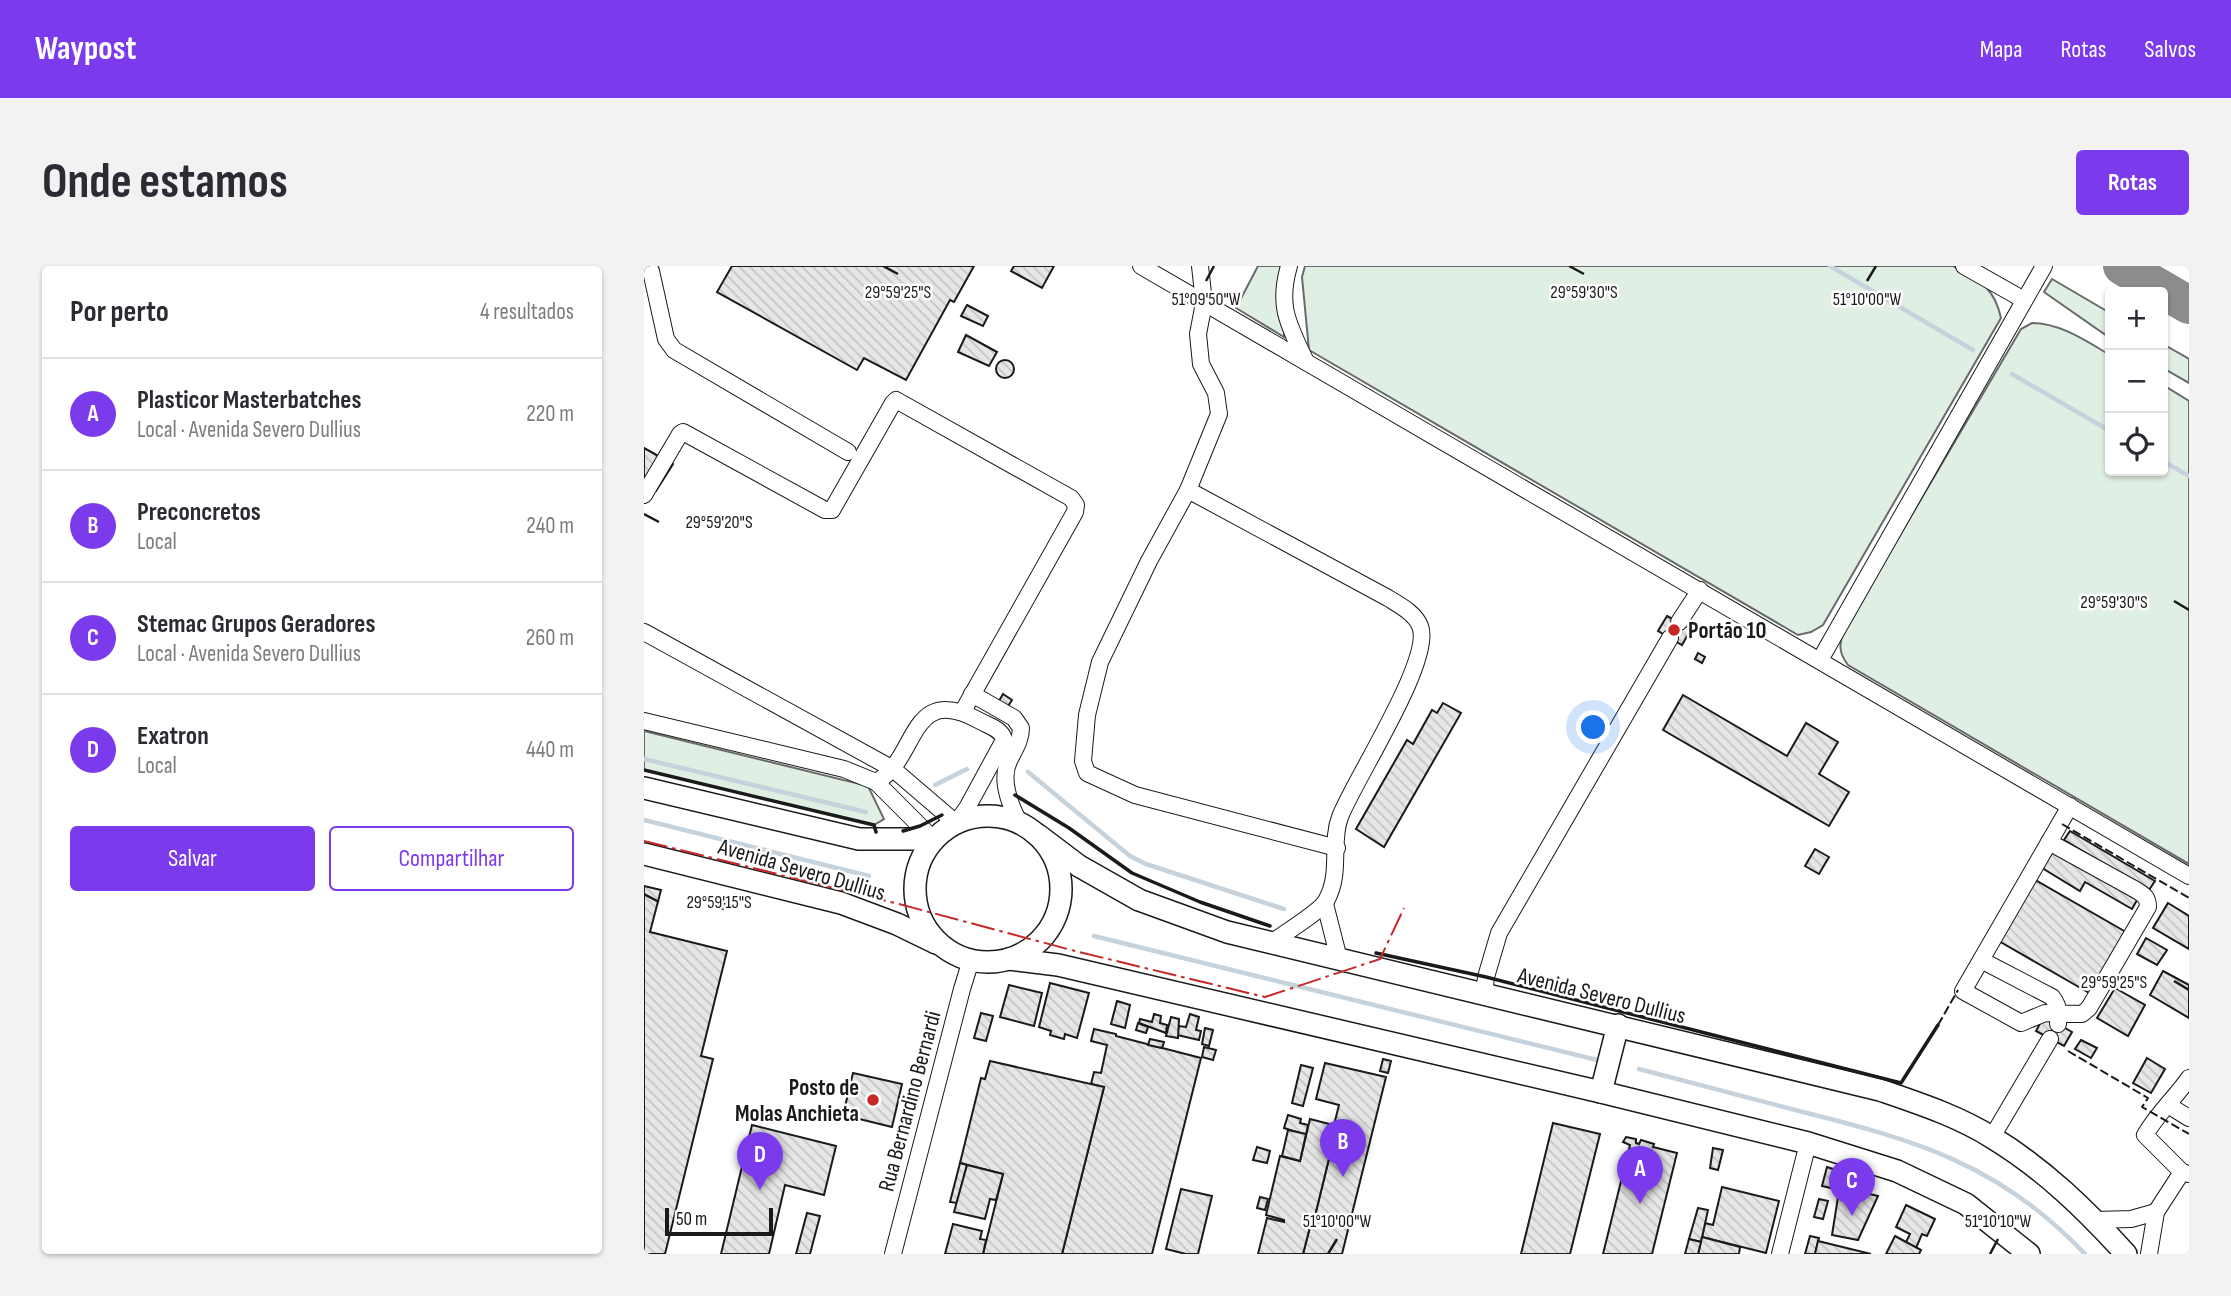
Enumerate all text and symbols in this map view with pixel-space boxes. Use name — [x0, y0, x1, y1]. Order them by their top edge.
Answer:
text: Waypost — [35, 29, 136, 69]
text: Mapa — [1980, 35, 2023, 64]
text: Rotas — [2061, 35, 2106, 64]
text: Salvos — [2144, 35, 2196, 64]
button: Rotas — [2076, 150, 2189, 215]
text: Onde estamos — [42, 153, 288, 212]
text: 29°59'25"S — [865, 282, 931, 303]
text: 29°59'30"S — [1550, 282, 1618, 303]
map controls — [2105, 287, 2168, 476]
button: + — [2105, 287, 2168, 350]
text: 51°09'50"W — [1171, 289, 1241, 310]
text: 51°10'00"W — [1833, 289, 1901, 310]
text: Por perto — [70, 294, 169, 330]
text: 4 resultados — [480, 298, 574, 326]
button: − — [2105, 350, 2168, 413]
text: Plasticor Masterbatches — [137, 385, 361, 416]
text: A — [88, 400, 98, 428]
text: 220 m — [526, 400, 574, 428]
button: locate — [2105, 413, 2168, 476]
text: Local · Avenida Severo Dullius — [137, 416, 361, 444]
text: Preconcretos — [137, 497, 261, 528]
text: B — [88, 512, 98, 540]
text: 240 m — [526, 512, 574, 540]
text: 29°59'20"S — [685, 512, 753, 533]
text: Local — [137, 528, 177, 556]
text: 29°59'30"S — [2080, 592, 2148, 613]
text: Stemac Grupos Geradores — [137, 609, 375, 640]
place label: Portão 10 — [1688, 617, 1766, 645]
marker: Portão 10 — [1666, 622, 1682, 638]
text: C — [87, 624, 99, 652]
text: 260 m — [526, 624, 574, 652]
text: Local · Avenida Severo Dullius — [137, 640, 361, 668]
your location — [1576, 710, 1610, 744]
text: Exatron — [137, 721, 209, 752]
text: D — [87, 736, 99, 764]
text: 440 m — [526, 736, 574, 764]
text: Local — [137, 752, 177, 780]
button: Salvar — [70, 826, 315, 891]
button: Compartilhar — [329, 826, 574, 891]
street label: Avenida Severo Dullius — [714, 832, 888, 907]
text: 29°59'15"S — [686, 892, 752, 913]
street label: Avenida Severo Dullius — [1514, 961, 1689, 1030]
text: 29°59'25"S — [2081, 972, 2147, 993]
street label: Rua Bernardino Bernardi — [872, 1008, 948, 1195]
place label: Posto de Molas Anchieta — [735, 1074, 859, 1128]
marker: Posto de Molas Anchieta — [865, 1092, 881, 1108]
pin: B — [1320, 1119, 1366, 1177]
pin: D — [737, 1132, 783, 1190]
pin: A — [1617, 1146, 1663, 1204]
pin: C — [1829, 1158, 1875, 1216]
scale bar — [665, 1205, 774, 1237]
text: 50 m — [676, 1208, 707, 1231]
text: 51°10'00"W — [1303, 1211, 1371, 1232]
text: 51°10'10"W — [1965, 1211, 2032, 1232]

